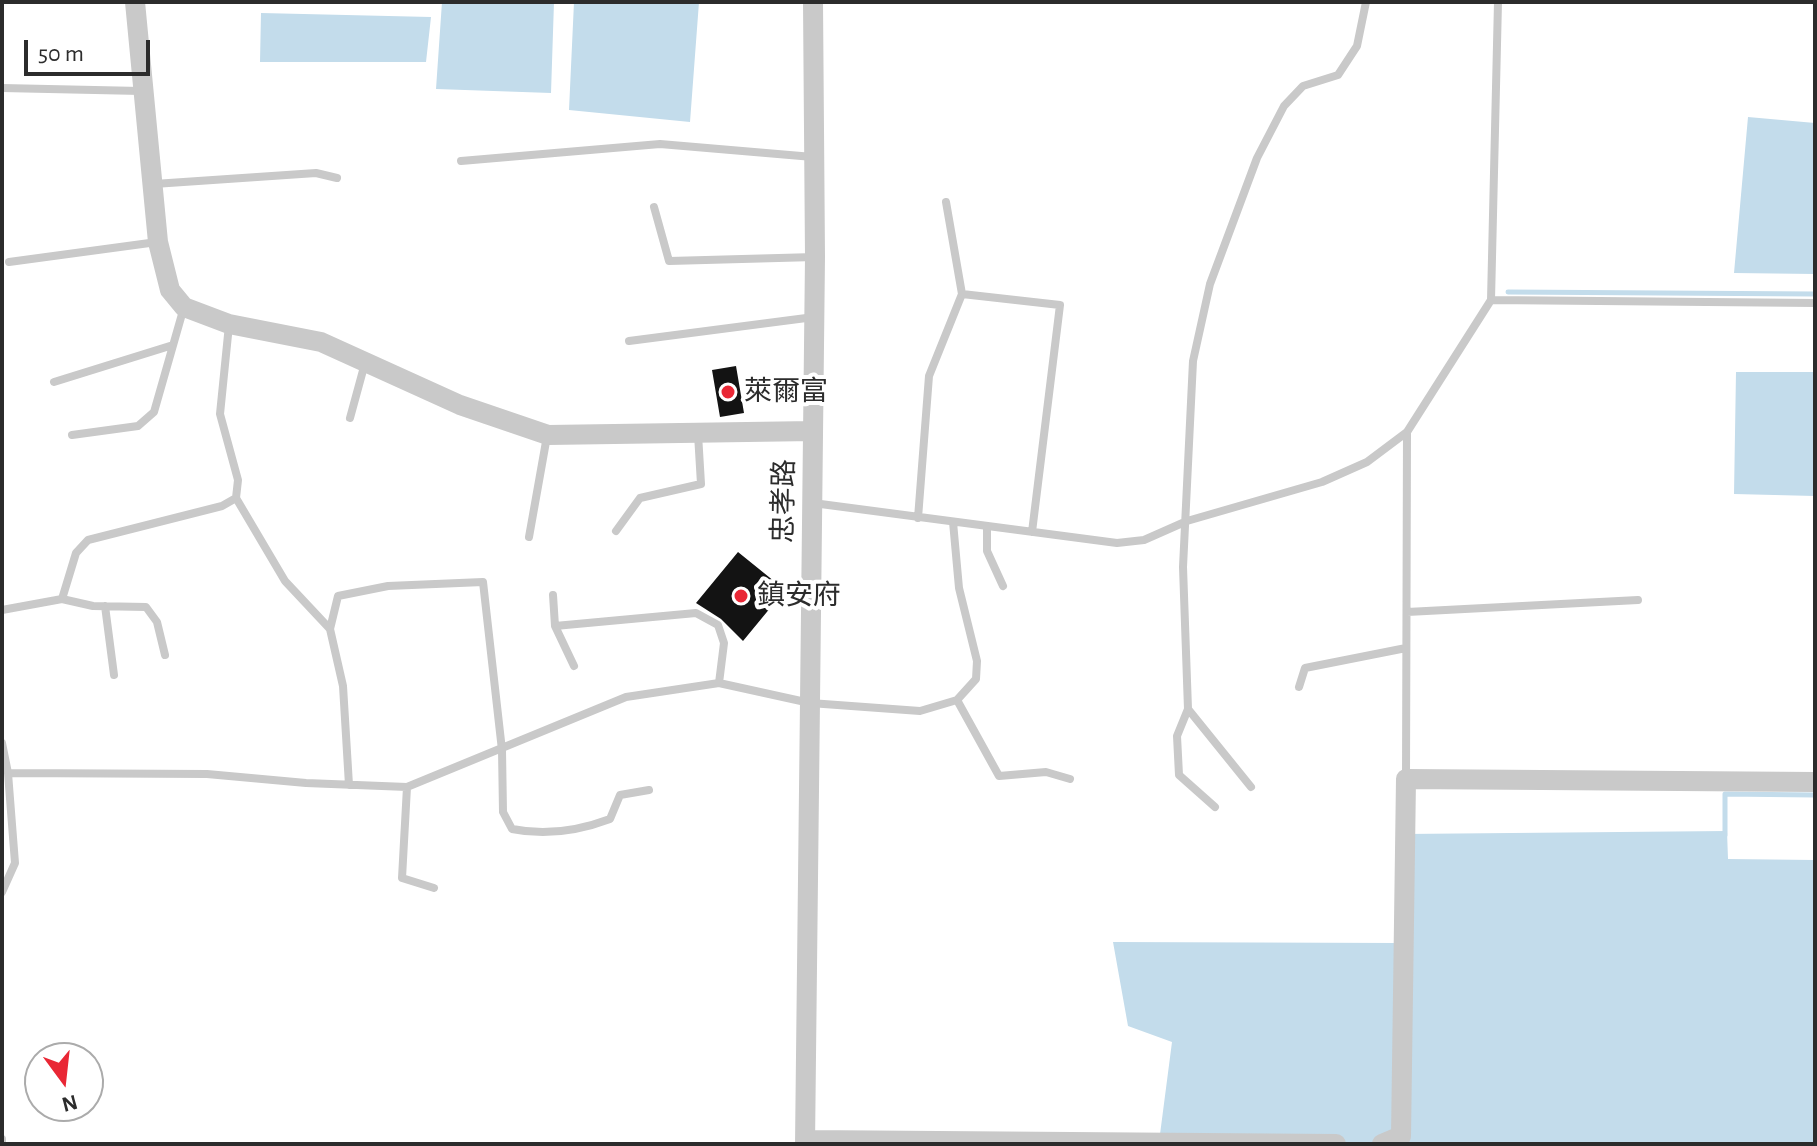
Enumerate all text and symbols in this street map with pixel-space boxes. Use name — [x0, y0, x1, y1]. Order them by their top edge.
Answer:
scale bar — [28, 24, 154, 74]
text: 50 m — [38, 42, 84, 66]
place label: 萊爾富 — [744, 375, 828, 409]
marker: 萊爾富 — [719, 383, 737, 401]
street label: 忠孝路 — [766, 459, 802, 543]
place label: 鎮安府 — [757, 579, 841, 613]
marker: 鎮安府 — [732, 587, 750, 605]
north arrow — [24, 1042, 104, 1122]
text: N — [59, 1091, 80, 1116]

